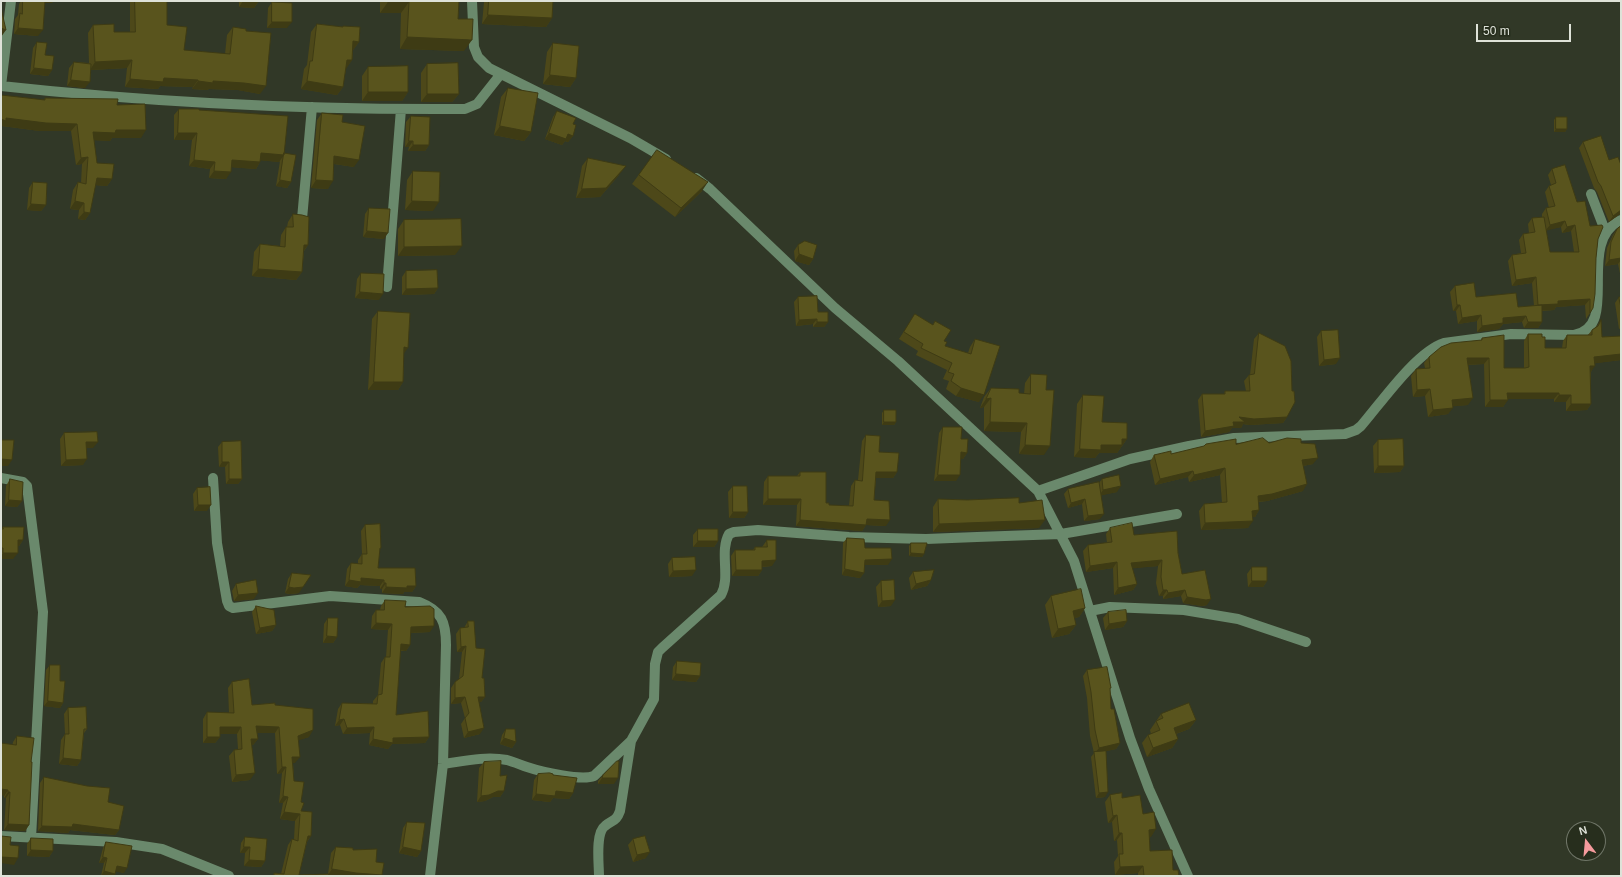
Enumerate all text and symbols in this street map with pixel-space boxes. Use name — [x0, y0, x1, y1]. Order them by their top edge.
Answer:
scale bar — [1478, 16, 1573, 42]
text: 50 m — [1483, 24, 1510, 38]
north arrow — [1566, 821, 1606, 861]
text: N — [1577, 824, 1588, 837]

